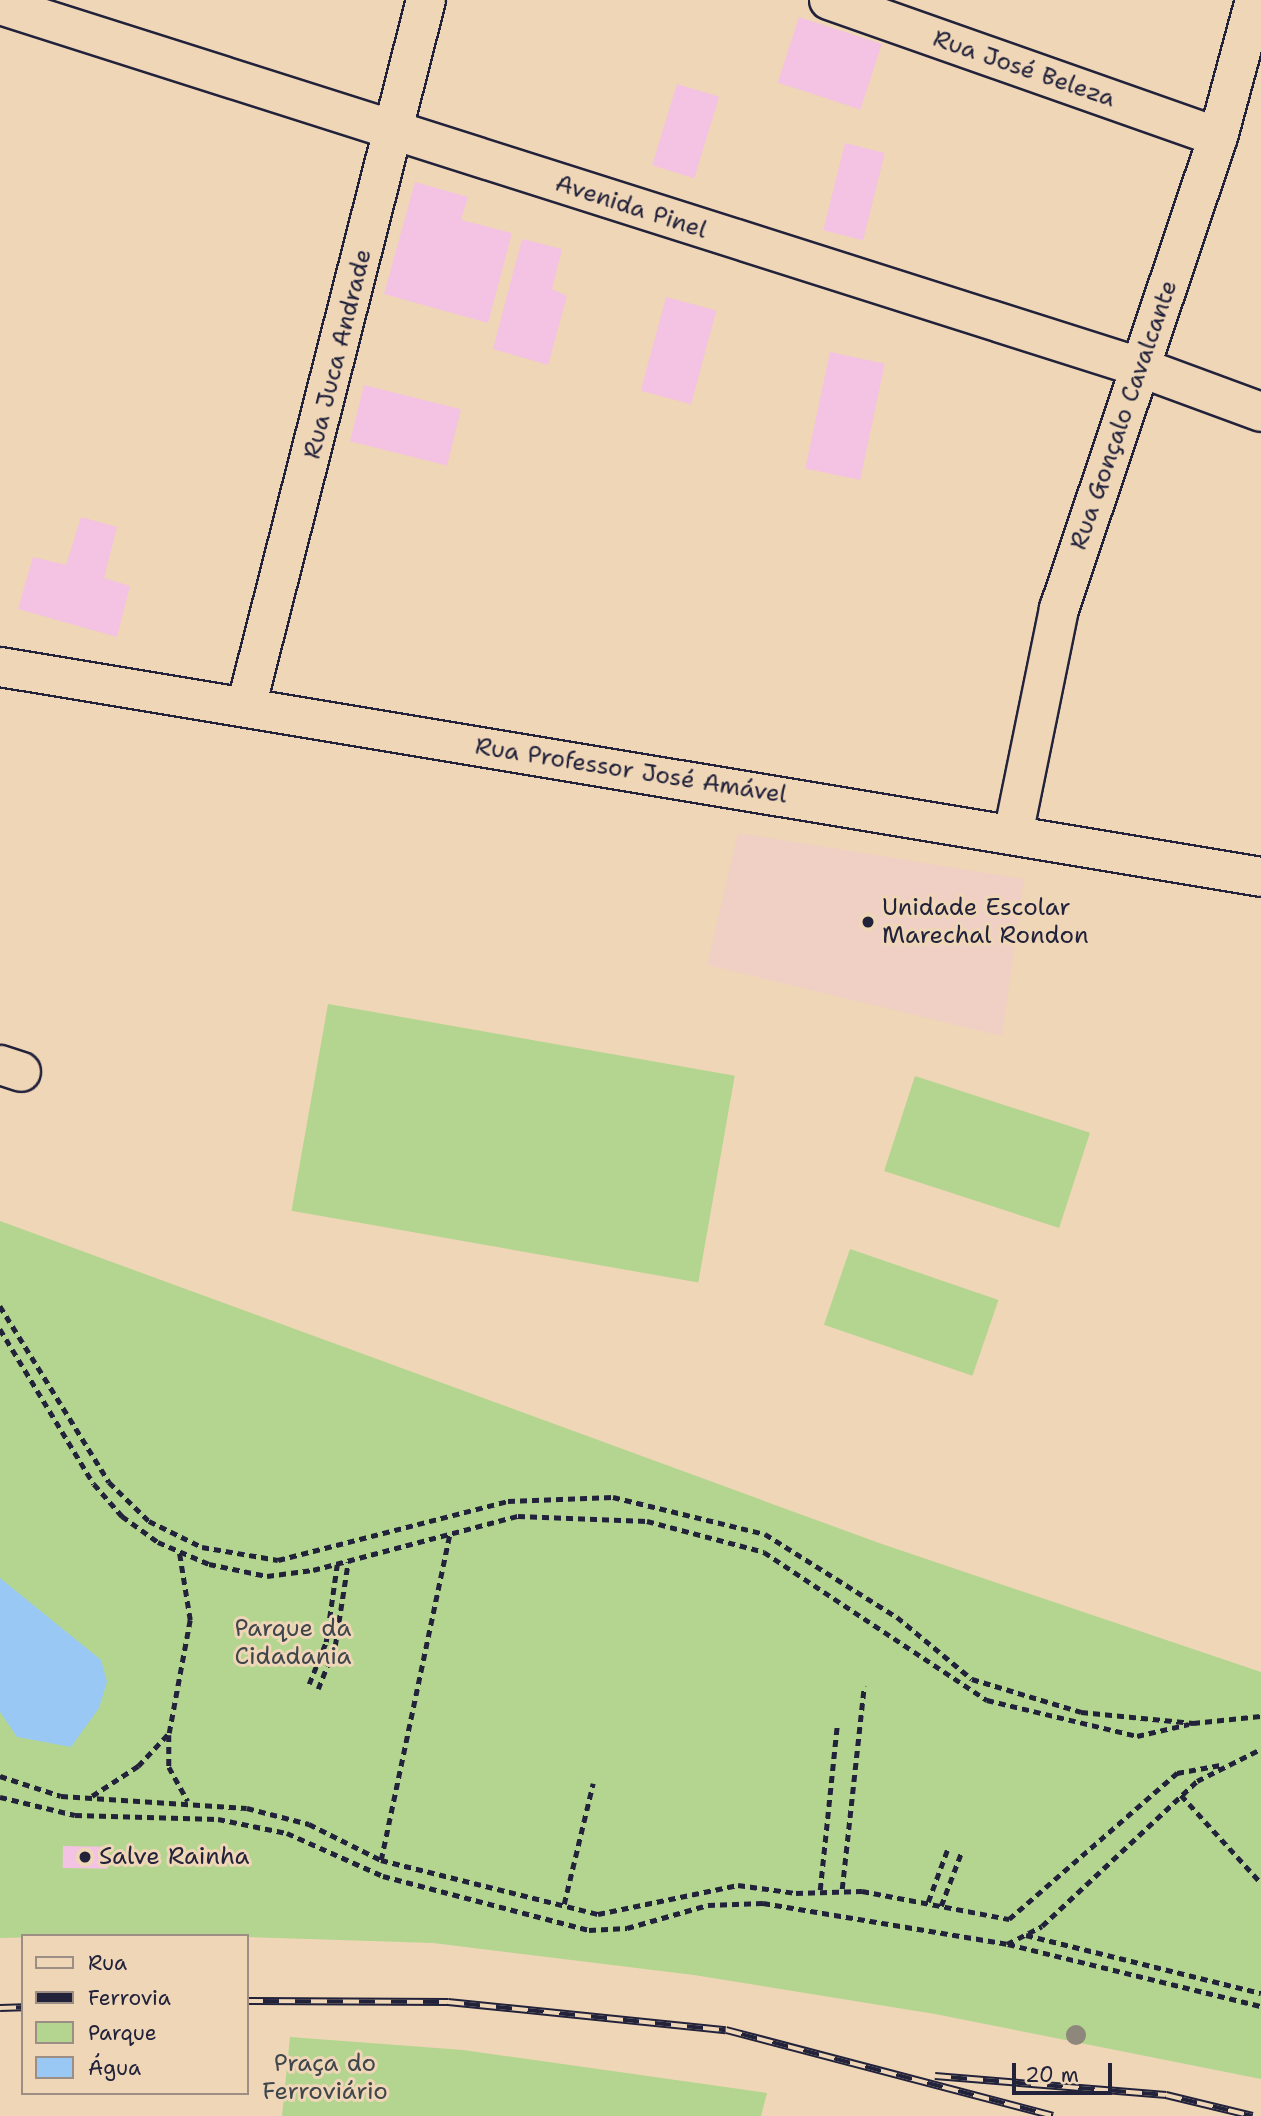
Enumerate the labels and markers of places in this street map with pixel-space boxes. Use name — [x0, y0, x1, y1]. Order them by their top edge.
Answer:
place label: Unidade Escolar Marechal Rondon — [882, 894, 1089, 950]
marker: Unidade Escolar Marechal Rondon — [860, 914, 876, 930]
place label: Salve Rainha — [99, 1843, 249, 1871]
marker: Salve Rainha — [77, 1849, 93, 1865]

